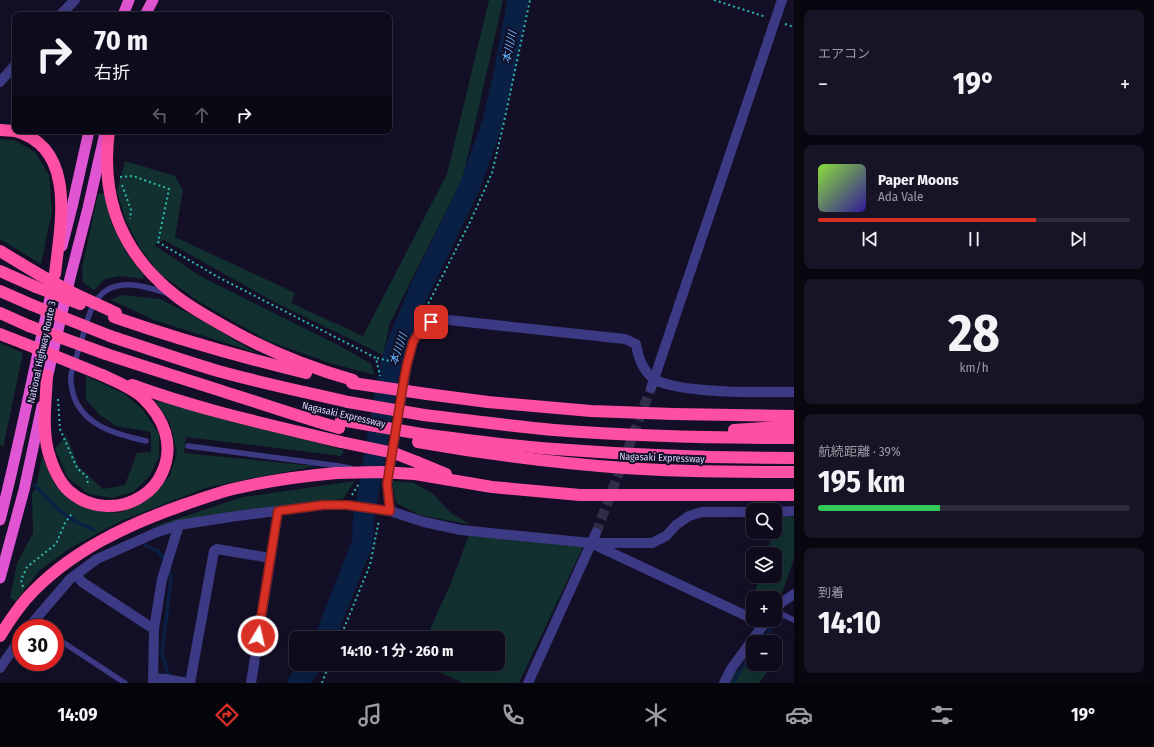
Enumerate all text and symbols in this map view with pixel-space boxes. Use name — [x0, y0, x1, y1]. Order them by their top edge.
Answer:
text: 70 m — [94, 24, 148, 57]
icon: right — [28, 28, 80, 80]
water label: 本川川 — [500, 29, 519, 65]
text: エアコン — [818, 46, 870, 61]
text: 右折 — [94, 62, 130, 84]
text: 19° — [953, 66, 995, 102]
text: − — [818, 71, 828, 98]
text: + — [1120, 71, 1130, 98]
icon: left — [149, 104, 171, 126]
icon: ahead — [191, 104, 213, 126]
icon: right — [233, 104, 255, 126]
text: Paper Moons — [878, 171, 959, 189]
text: Ada Vale — [878, 189, 923, 204]
icon: previous — [859, 228, 881, 250]
icon: pause — [963, 228, 985, 250]
icon: next — [1067, 228, 1089, 250]
street label: National Highway Route 3 — [25, 299, 59, 404]
text: 28 — [948, 302, 1000, 365]
pin — [414, 305, 448, 339]
icon: arrive — [420, 311, 442, 333]
water label: 本川川 — [387, 331, 410, 367]
text: km/h — [960, 360, 989, 375]
street label: Nagasaki Expressway — [301, 400, 387, 431]
text: 航続距離 · 39% — [818, 444, 901, 459]
street label: Nagasaki Expressway — [619, 451, 705, 466]
text: 195 km — [818, 464, 905, 500]
map controls — [746, 503, 782, 671]
button: search — [746, 503, 782, 539]
button: layers — [746, 547, 782, 583]
text: 到着 — [818, 585, 844, 600]
button: + — [746, 591, 782, 627]
text: 14:10 — [818, 605, 881, 641]
position arrow — [237, 615, 279, 657]
speed limit sign: 30 — [12, 619, 64, 671]
button: − — [746, 635, 782, 671]
text: 14:10 · 1 分 · 260 m — [341, 642, 453, 660]
icon: directions — [213, 701, 241, 729]
icon: music — [356, 701, 384, 729]
icon: phone — [499, 701, 527, 729]
icon: climate — [642, 701, 670, 729]
icon: car — [785, 701, 813, 729]
icon: filters — [928, 701, 956, 729]
text: 14:09 — [58, 704, 98, 726]
text: 19° — [1071, 704, 1096, 726]

